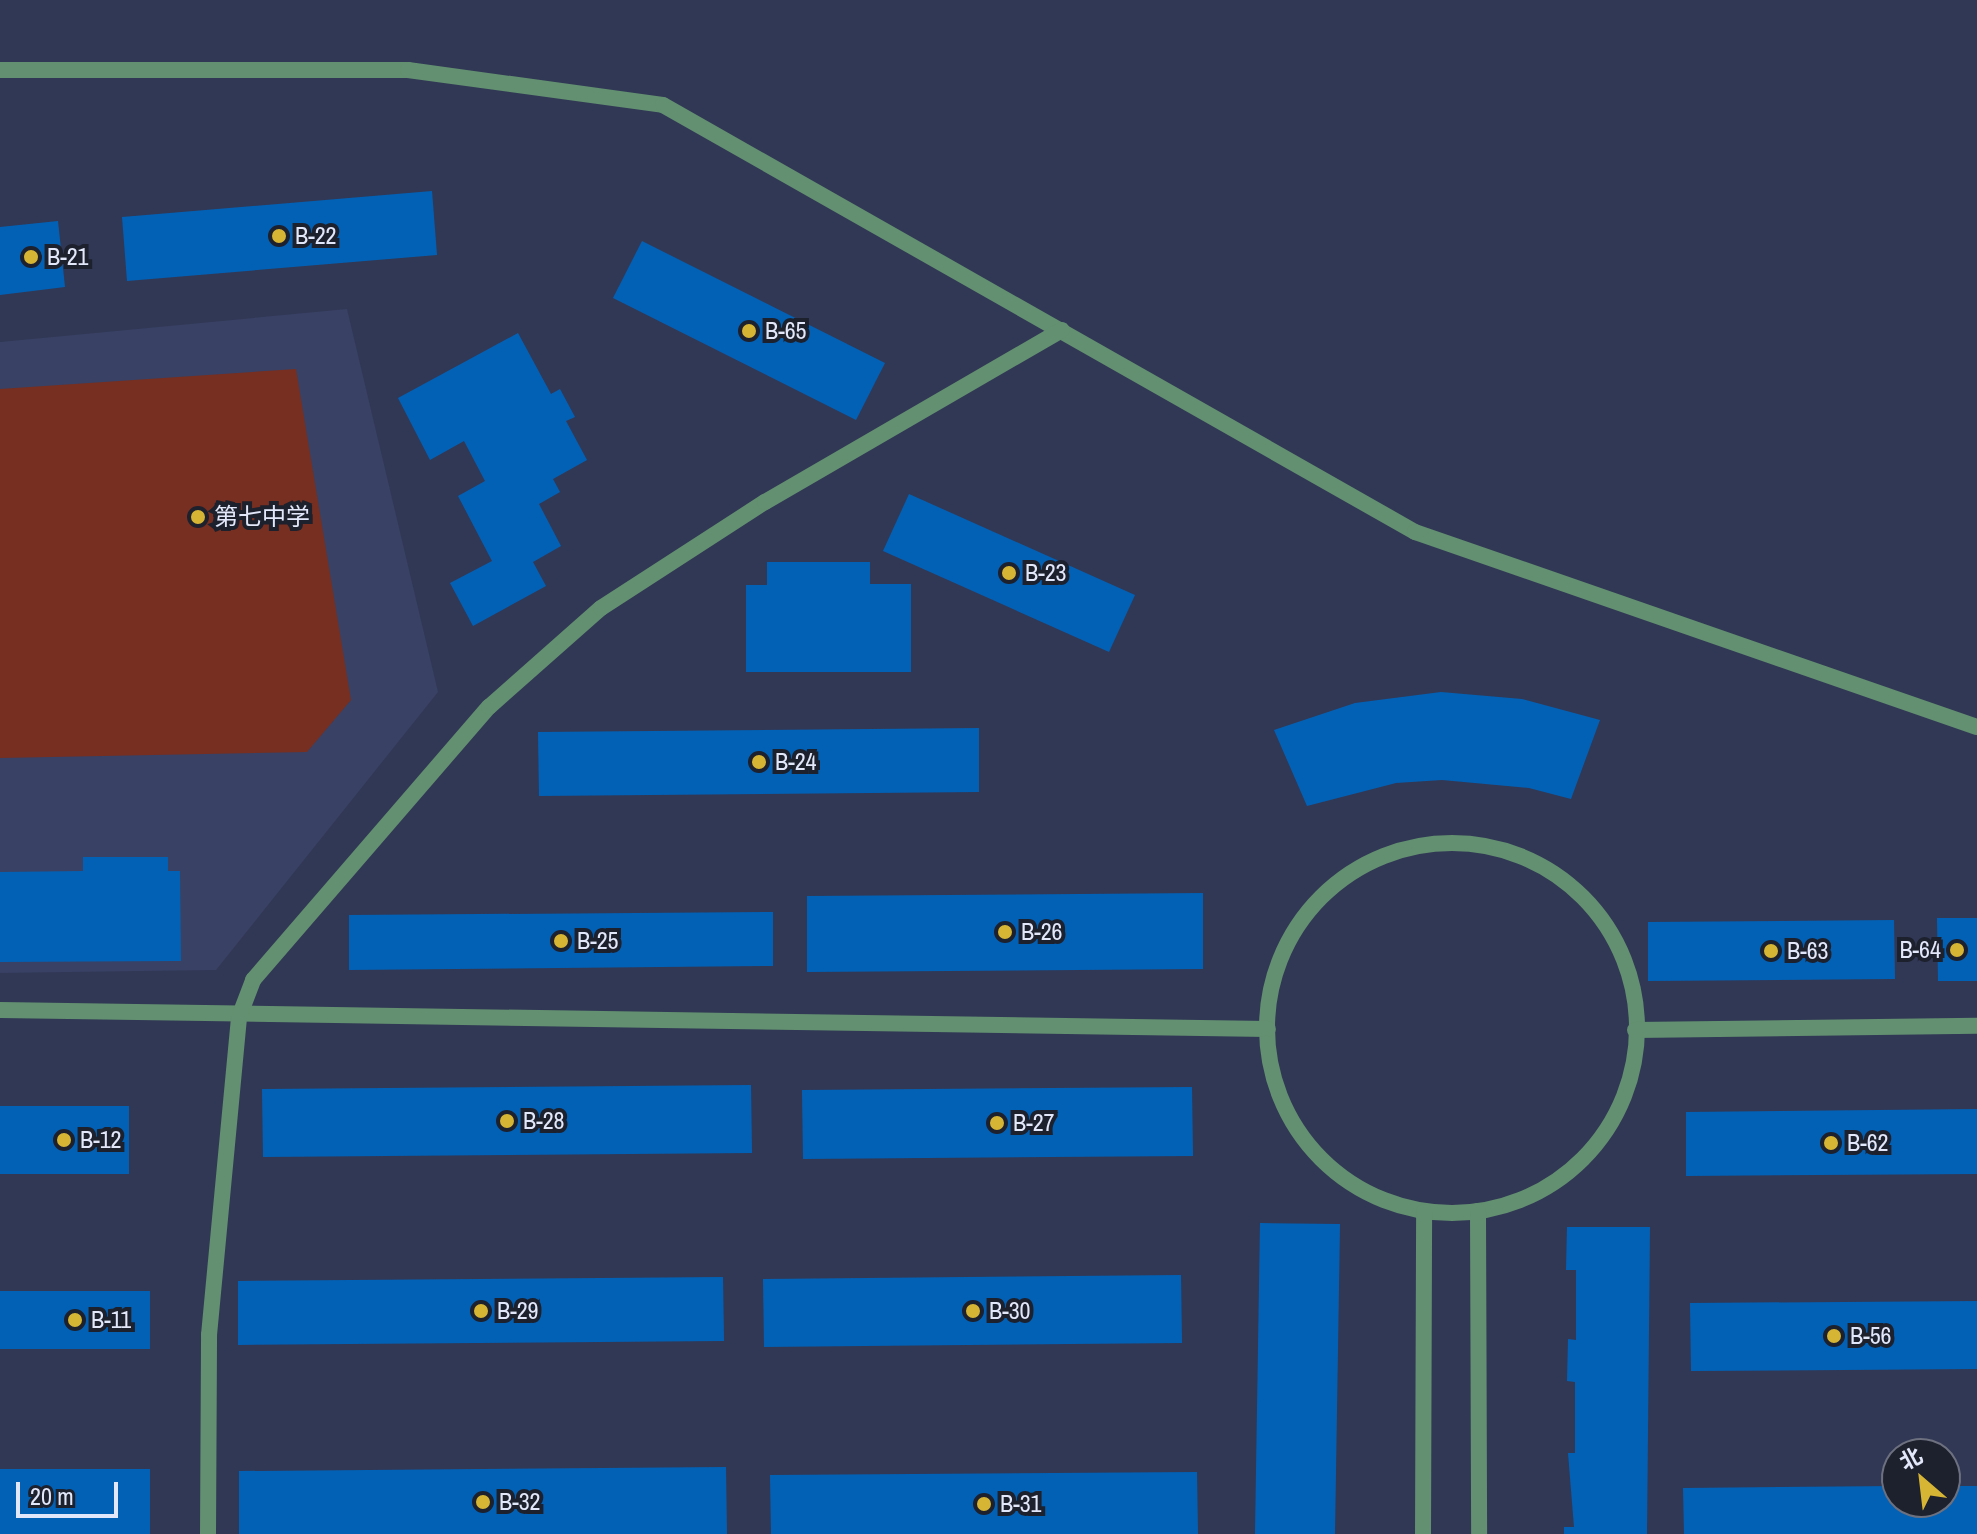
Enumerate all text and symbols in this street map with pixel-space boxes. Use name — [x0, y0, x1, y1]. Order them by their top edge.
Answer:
place label: B-22 — [295, 222, 337, 250]
marker: B-22 — [270, 227, 288, 245]
place label: B-21 — [47, 243, 89, 271]
marker: B-21 — [22, 248, 40, 266]
place label: B-65 — [765, 317, 807, 345]
marker: B-65 — [740, 322, 758, 340]
place label: 第七中学 — [214, 503, 310, 531]
marker: 第七中学 — [189, 508, 207, 526]
place label: B-23 — [1025, 559, 1067, 587]
marker: B-23 — [1000, 564, 1018, 582]
place label: B-24 — [775, 748, 817, 776]
marker: B-24 — [750, 753, 768, 771]
place label: B-26 — [1021, 918, 1063, 946]
marker: B-26 — [996, 923, 1014, 941]
place label: B-25 — [577, 927, 619, 955]
marker: B-25 — [552, 932, 570, 950]
place label: B-64 — [1899, 936, 1941, 964]
place label: B-63 — [1787, 937, 1829, 965]
marker: B-64 — [1948, 941, 1966, 959]
marker: B-63 — [1762, 942, 1780, 960]
place label: B-28 — [523, 1107, 565, 1135]
place label: B-27 — [1013, 1109, 1055, 1137]
marker: B-28 — [498, 1112, 516, 1130]
marker: B-27 — [988, 1114, 1006, 1132]
place label: B-12 — [80, 1126, 122, 1154]
place label: B-62 — [1847, 1129, 1889, 1157]
marker: B-12 — [55, 1131, 73, 1149]
marker: B-62 — [1822, 1134, 1840, 1152]
place label: B-29 — [497, 1297, 539, 1325]
place label: B-30 — [989, 1297, 1031, 1325]
marker: B-29 — [472, 1302, 490, 1320]
marker: B-30 — [964, 1302, 982, 1320]
place label: B-11 — [91, 1306, 131, 1334]
marker: B-11 — [66, 1311, 84, 1329]
place label: B-56 — [1850, 1322, 1892, 1350]
marker: B-56 — [1825, 1327, 1843, 1345]
north arrow — [1881, 1438, 1961, 1518]
text: 北 — [1894, 1440, 1927, 1477]
scale bar — [20, 1466, 122, 1516]
text: 20 m — [30, 1480, 74, 1512]
place label: B-32 — [499, 1488, 541, 1516]
place label: B-31 — [1000, 1490, 1042, 1518]
marker: B-32 — [474, 1493, 492, 1511]
marker: B-31 — [975, 1495, 993, 1513]

